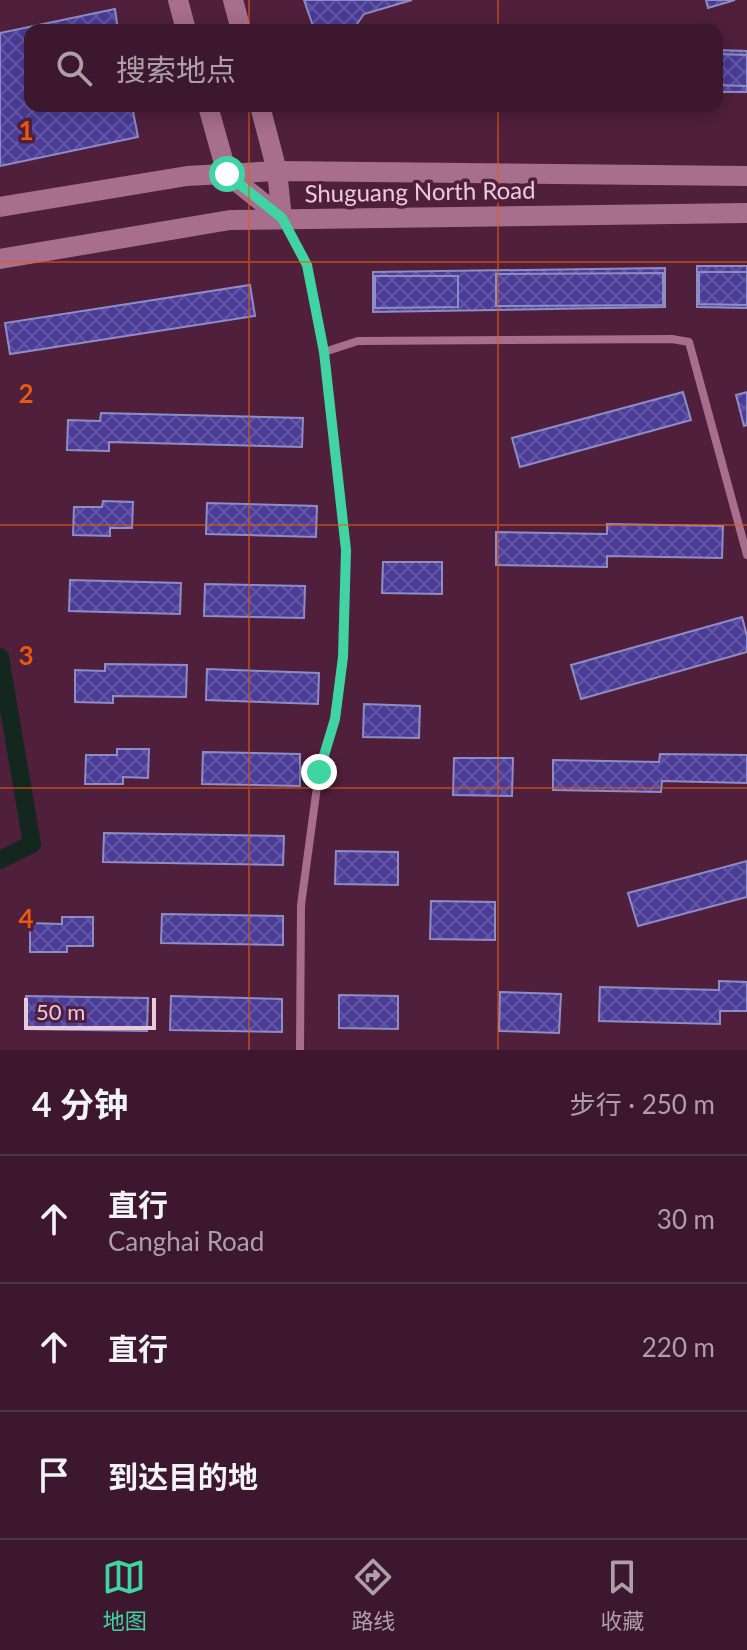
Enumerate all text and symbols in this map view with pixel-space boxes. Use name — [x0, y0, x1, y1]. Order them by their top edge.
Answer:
search box — [24, 24, 723, 112]
icon: search — [52, 46, 96, 90]
text: 搜索地点 — [116, 51, 236, 87]
text: 1 — [18, 114, 34, 146]
route start — [209, 156, 245, 192]
street label: Shuguang North Road — [304, 174, 536, 208]
text: 2 — [18, 377, 34, 409]
text: 3 — [18, 639, 34, 671]
route end — [301, 754, 337, 790]
text: 4 — [18, 902, 34, 934]
scale bar — [24, 994, 156, 1030]
text: 50 m — [36, 998, 85, 1025]
text: 4 分钟 — [32, 1083, 128, 1124]
text: 步行 · 250 m — [570, 1088, 715, 1120]
text: 直行 — [108, 1186, 168, 1222]
icon: ahead — [32, 1197, 76, 1241]
text: 30 m — [657, 1203, 715, 1235]
text: Canghai Road — [108, 1225, 264, 1257]
icon: ahead — [32, 1325, 76, 1369]
text: 直行 — [108, 1330, 168, 1366]
text: 220 m — [642, 1331, 715, 1363]
icon: arrive — [32, 1453, 76, 1497]
text: 到达目的地 — [108, 1458, 258, 1494]
tab: 地图 — [102, 1555, 147, 1635]
tab: 路线 — [351, 1555, 396, 1635]
tab: 收藏 — [600, 1555, 645, 1635]

